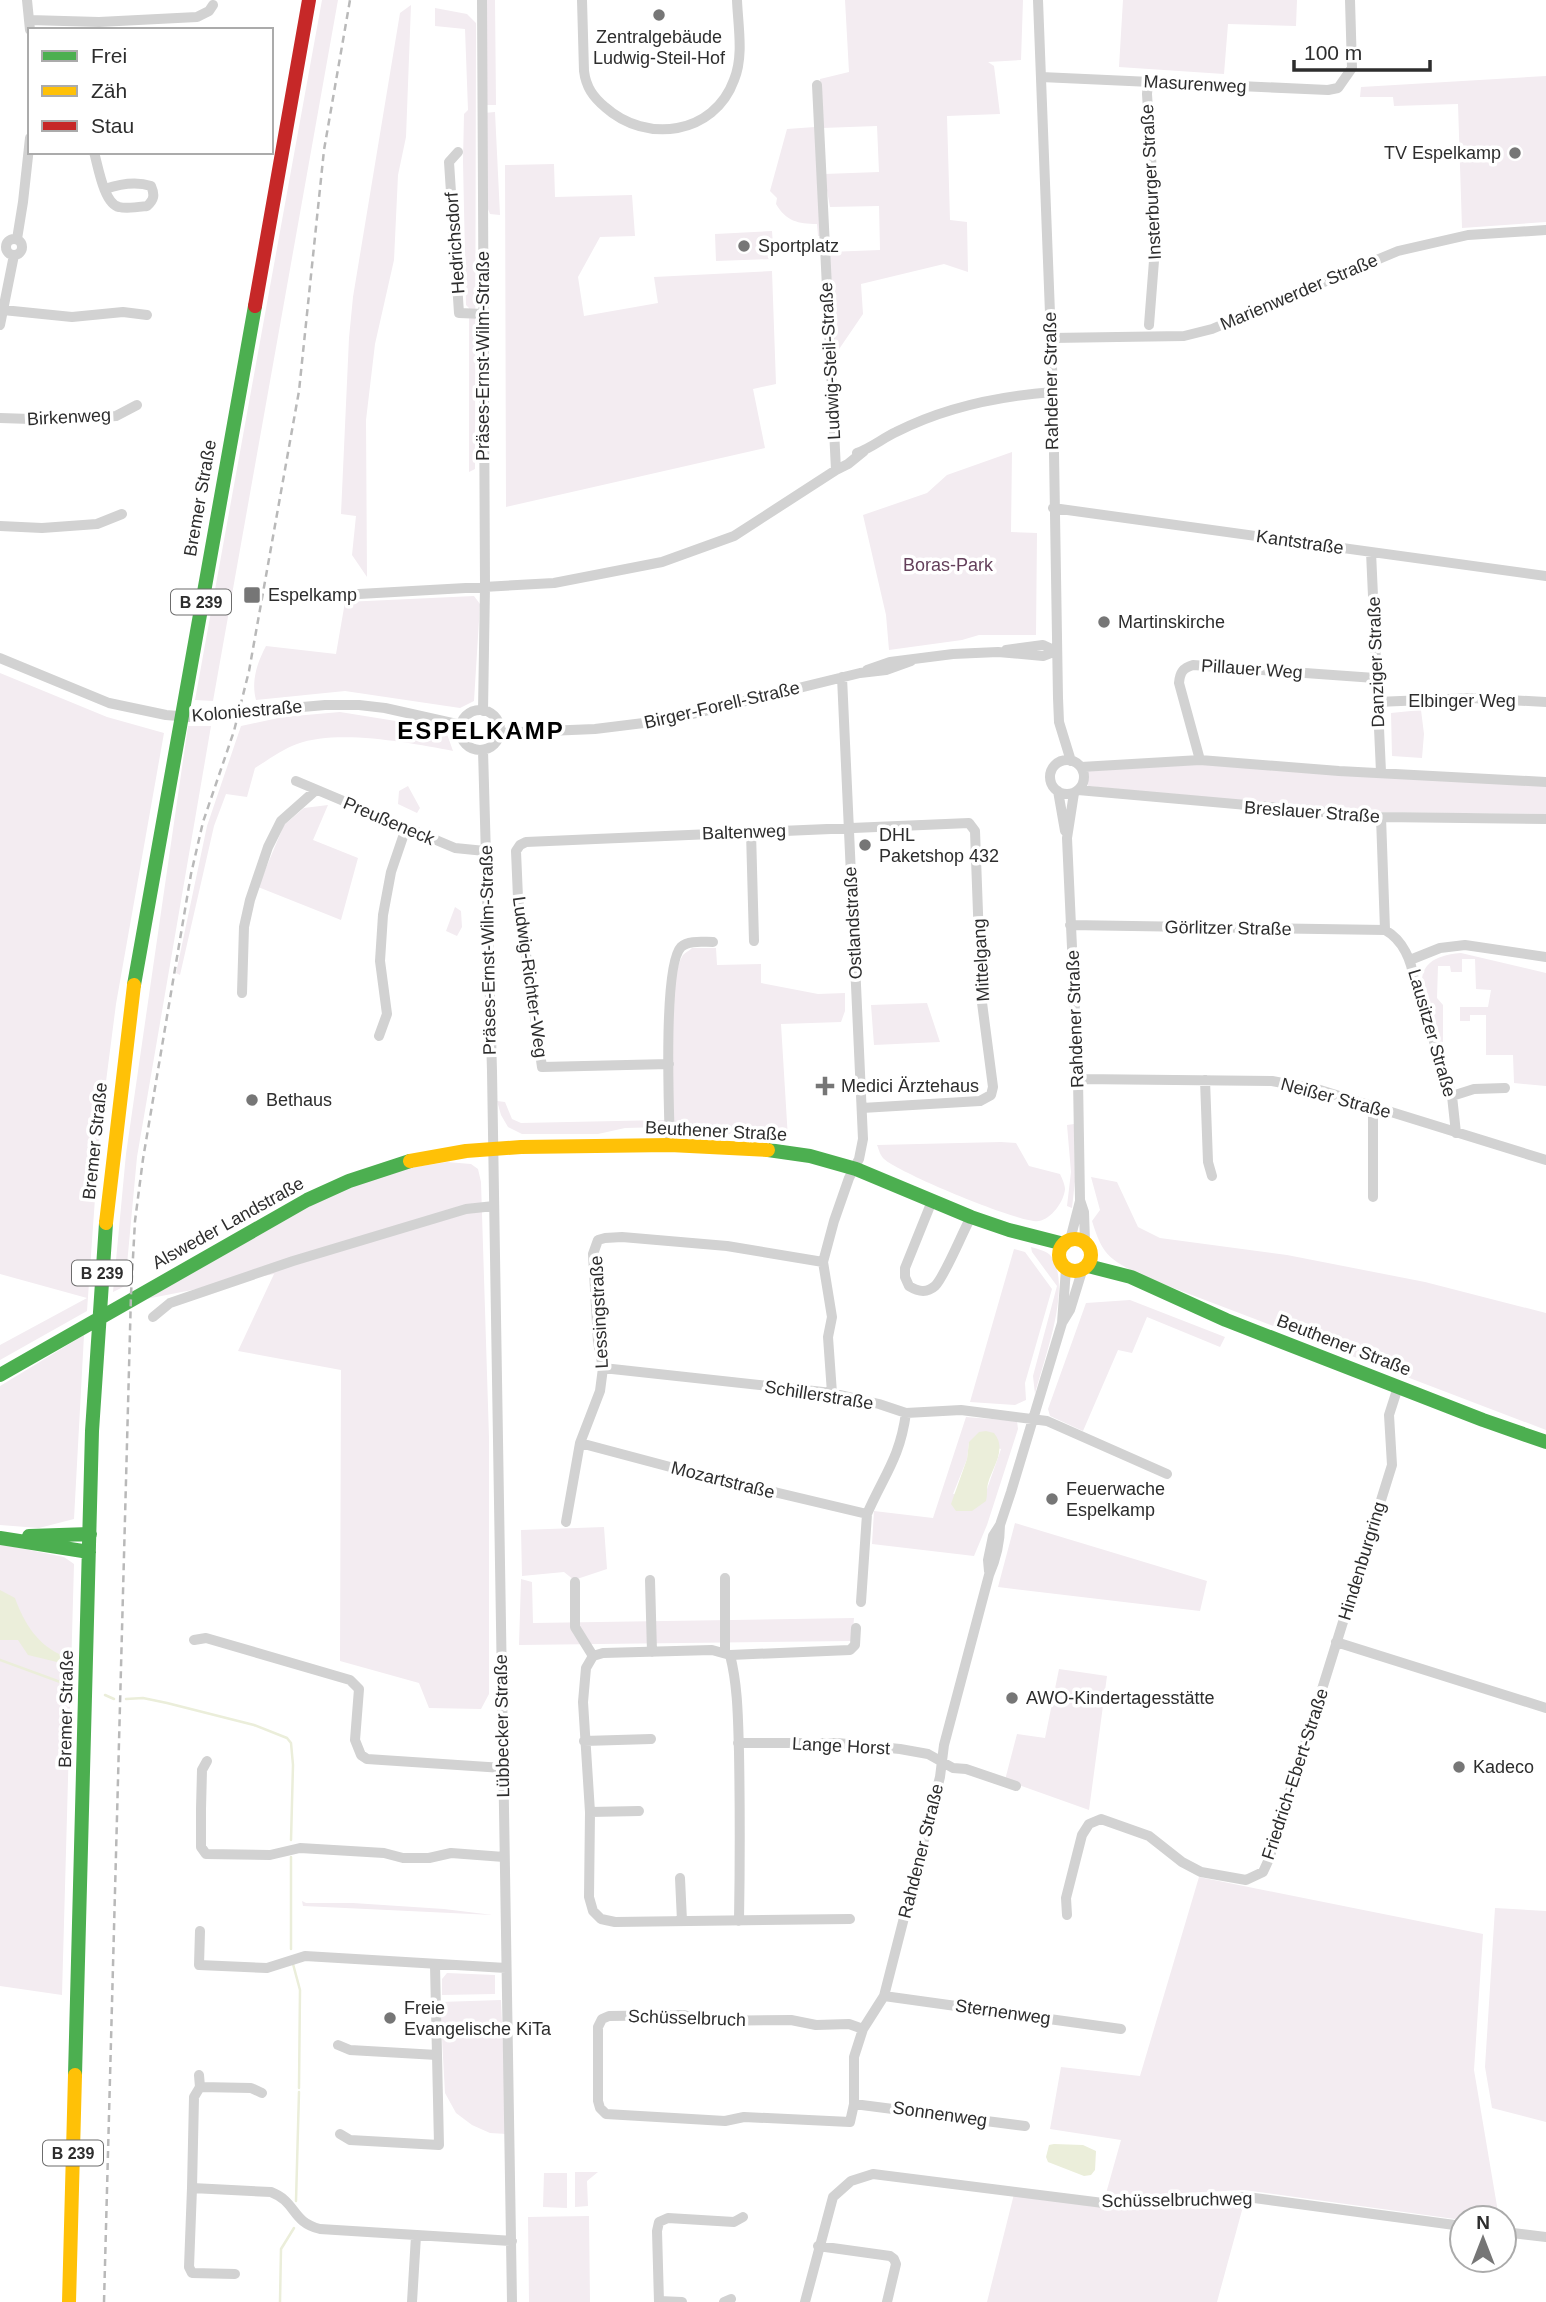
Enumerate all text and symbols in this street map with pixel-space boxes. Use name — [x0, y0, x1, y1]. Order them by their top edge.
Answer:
marker: Zentralgebäude Ludwig-Steil-Hof — [651, 7, 667, 23]
place label: Zentralgebäude Ludwig-Steil-Hof — [593, 27, 726, 68]
legend — [28, 28, 273, 154]
scale bar — [1294, 28, 1430, 72]
text: 100 m — [1304, 41, 1362, 64]
text: Frei — [91, 44, 127, 67]
street label: Masurenweg — [1143, 71, 1247, 97]
text: Zäh — [91, 79, 127, 102]
street label: Insterburger Straße — [1137, 104, 1165, 260]
text: Stau — [91, 114, 134, 137]
place label: TV Espelkamp — [1384, 143, 1501, 163]
marker: TV Espelkamp — [1507, 145, 1523, 161]
street label: Hedrichsdorf — [441, 190, 469, 295]
place label: Sportplatz — [758, 236, 839, 256]
marker: Sportplatz — [736, 238, 752, 254]
street label: Marienwerder Straße — [1217, 250, 1381, 334]
street label: Präses-Ernst-Wilm-Straße — [473, 251, 493, 461]
street label: Ludwig-Steil-Straße — [816, 282, 844, 440]
street label: Rahdener Straße — [1040, 312, 1062, 450]
street label: Birkenweg — [27, 405, 111, 429]
street label: Bremer Straße — [180, 438, 220, 558]
street label: Kantstraße — [1255, 526, 1345, 558]
park label: Boras-Park — [903, 555, 994, 575]
marker: Espelkamp — [242, 585, 262, 605]
place label: Espelkamp — [268, 585, 357, 605]
road number: B 239 — [171, 590, 231, 614]
street label: Danziger Straße — [1364, 596, 1388, 728]
place label: Martinskirche — [1118, 612, 1225, 632]
marker: Martinskirche — [1096, 614, 1112, 630]
street label: Pillauer Weg — [1201, 655, 1303, 683]
street label: Birger-Forell-Straße — [642, 677, 802, 733]
street label: Elbinger Weg — [1408, 691, 1516, 711]
street label: Koloniestraße — [191, 696, 303, 726]
district label: ESPELKAMP — [397, 717, 565, 744]
street label: Preußeneck — [340, 793, 438, 850]
street label: Breslauer Straße — [1243, 797, 1381, 827]
street label: Baltenweg — [702, 821, 786, 843]
place label: DHL Paketshop 432 — [879, 825, 999, 866]
marker: DHL Paketshop 432 — [857, 837, 873, 853]
street label: Präses-Ernst-Wilm-Straße — [476, 845, 500, 1055]
street label: Ostlandstraße — [840, 866, 866, 980]
street label: Ludwig-Richter-Weg — [509, 895, 551, 1059]
street label: Görlitzer Straße — [1164, 917, 1292, 939]
street label: Mittelgang — [969, 918, 993, 1002]
street label: Rahdener Straße — [1063, 950, 1087, 1088]
street label: Lausitzer Straße — [1404, 967, 1460, 1099]
street label: Neißer Straße — [1279, 1074, 1393, 1122]
marker: Medici Ärztehaus — [815, 1076, 835, 1096]
place label: Medici Ärztehaus — [841, 1076, 979, 1096]
street label: Bremer Straße — [79, 1081, 111, 1201]
place label: Bethaus — [266, 1090, 332, 1110]
marker: Bethaus — [244, 1092, 260, 1108]
street label: Beuthener Straße — [645, 1117, 787, 1145]
street label: Alsweder Landstraße — [149, 1173, 307, 1273]
street label: Lessingstraße — [586, 1255, 612, 1369]
road number: B 239 — [72, 1260, 132, 1286]
street label: Beuthener Straße — [1274, 1310, 1414, 1380]
street label: Schillerstraße — [763, 1377, 875, 1413]
street label: Mozartstraße — [669, 1457, 777, 1503]
place label: Feuerwache Espelkamp — [1066, 1479, 1165, 1520]
marker: Feuerwache Espelkamp — [1044, 1491, 1060, 1507]
street label: Hindenburgring — [1334, 1499, 1390, 1623]
street label: Bremer Straße — [55, 1650, 77, 1768]
street label: Lübbecker Straße — [491, 1654, 513, 1798]
street label: Friedrich-Ebert-Straße — [1258, 1686, 1332, 1862]
place label: AWO-Kindertagesstätte — [1026, 1688, 1214, 1708]
marker: AWO-Kindertagesstätte — [1004, 1690, 1020, 1706]
street label: Lange Horst — [792, 1733, 890, 1759]
place label: Kadeco — [1473, 1757, 1534, 1777]
marker: Kadeco — [1451, 1759, 1467, 1775]
street label: Rahdener Straße — [895, 1782, 947, 1920]
street label: Sternenweg — [954, 1995, 1052, 2029]
place label: Freie Evangelische KiTa — [404, 1998, 552, 2039]
street label: Schüsselbruch — [628, 2006, 746, 2030]
marker: Freie Evangelische KiTa — [382, 2010, 398, 2026]
street label: Sonnenweg — [892, 2097, 988, 2131]
road number: B 239 — [43, 2140, 103, 2166]
street label: Schüsselbruchweg — [1101, 2189, 1253, 2211]
north arrow — [1448, 2204, 1518, 2274]
text: N — [1476, 2212, 1490, 2233]

